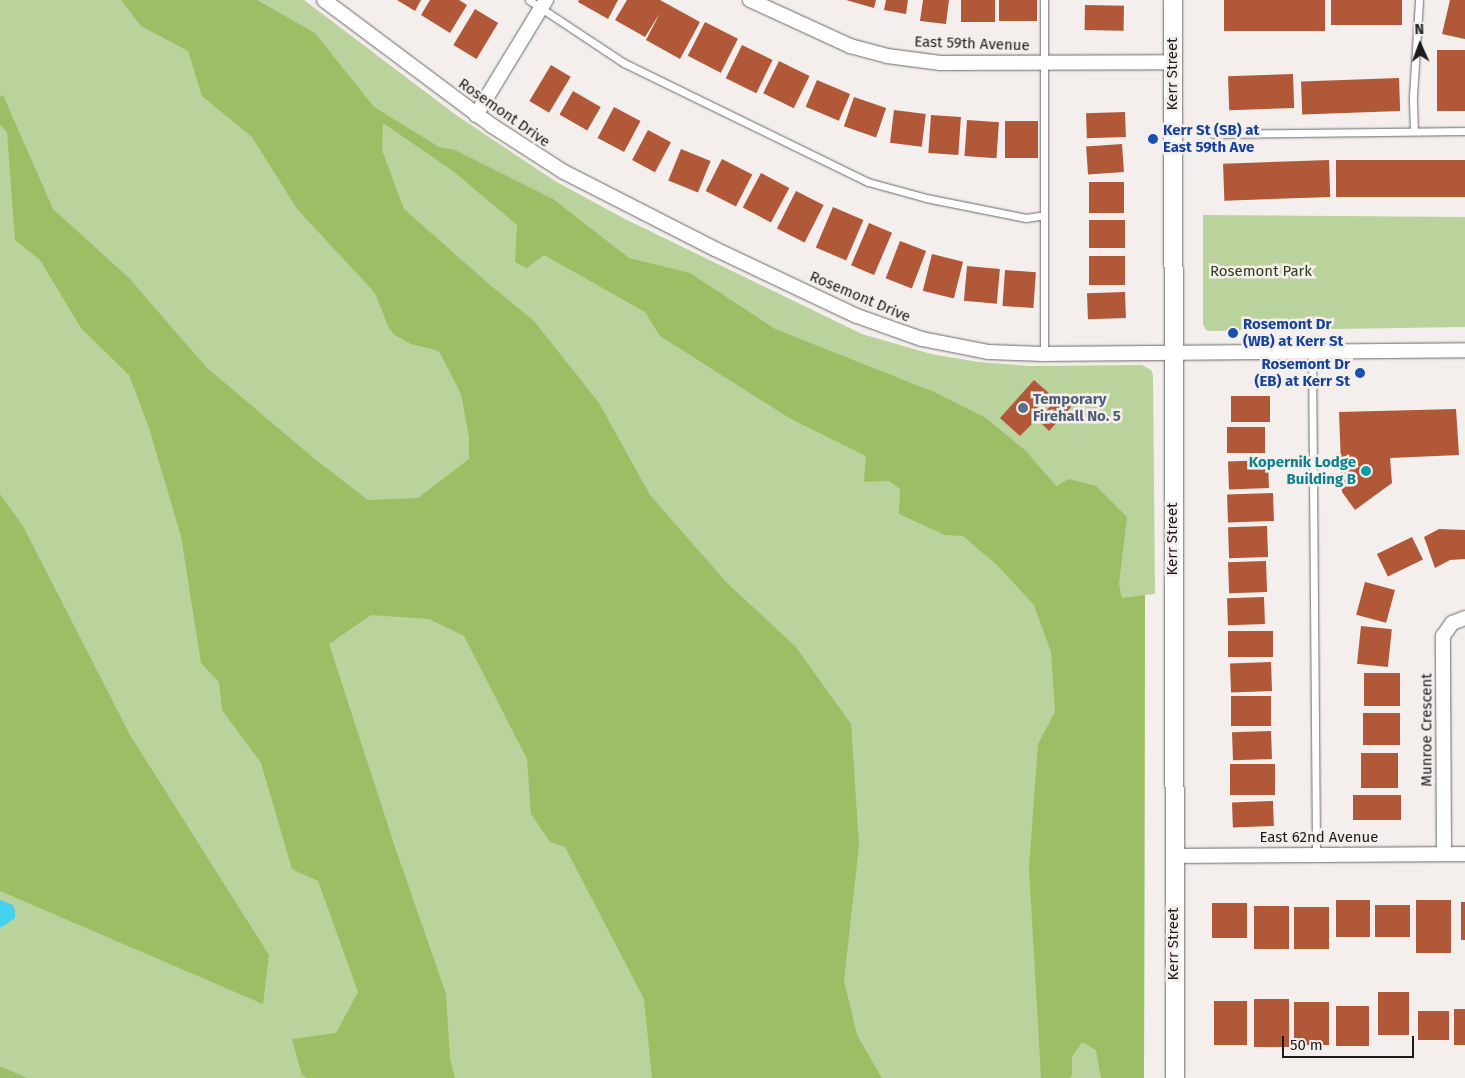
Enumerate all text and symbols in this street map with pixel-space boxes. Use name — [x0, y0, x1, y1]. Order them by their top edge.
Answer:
north arrow — [1395, 20, 1445, 70]
text: N — [1415, 21, 1424, 38]
street label: East 59th Avenue — [914, 33, 1030, 55]
street label: Kerr Street — [1164, 37, 1182, 111]
street label: Rosemont Drive — [455, 75, 553, 151]
place label: Kerr St (SB) at East 59th Ave — [1163, 121, 1259, 156]
marker: Kerr St (SB) at East 59th Ave — [1147, 133, 1159, 145]
park label: Rosemont Park — [1210, 263, 1312, 281]
street label: Rosemont Drive — [807, 268, 913, 326]
place label: Rosemont Dr (WB) at Kerr St — [1243, 315, 1343, 350]
marker: Rosemont Dr (WB) at Kerr St — [1227, 327, 1239, 339]
place label: Rosemont Dr (EB) at Kerr St — [1255, 355, 1350, 390]
marker: Rosemont Dr (EB) at Kerr St — [1354, 367, 1366, 379]
place label: Temporary Firehall No. 5 — [1033, 390, 1121, 425]
marker: Temporary Firehall No. 5 — [1017, 402, 1029, 414]
place label: Kopernik Lodge Building B — [1249, 453, 1356, 488]
marker: Kopernik Lodge Building B — [1360, 465, 1372, 477]
street label: Kerr Street — [1164, 502, 1182, 576]
street label: Munroe Crescent — [1418, 673, 1436, 787]
street label: East 62nd Avenue — [1259, 829, 1379, 847]
street label: Kerr Street — [1165, 907, 1183, 981]
scale bar — [1285, 1026, 1418, 1058]
text: 50 m — [1290, 1036, 1323, 1054]

